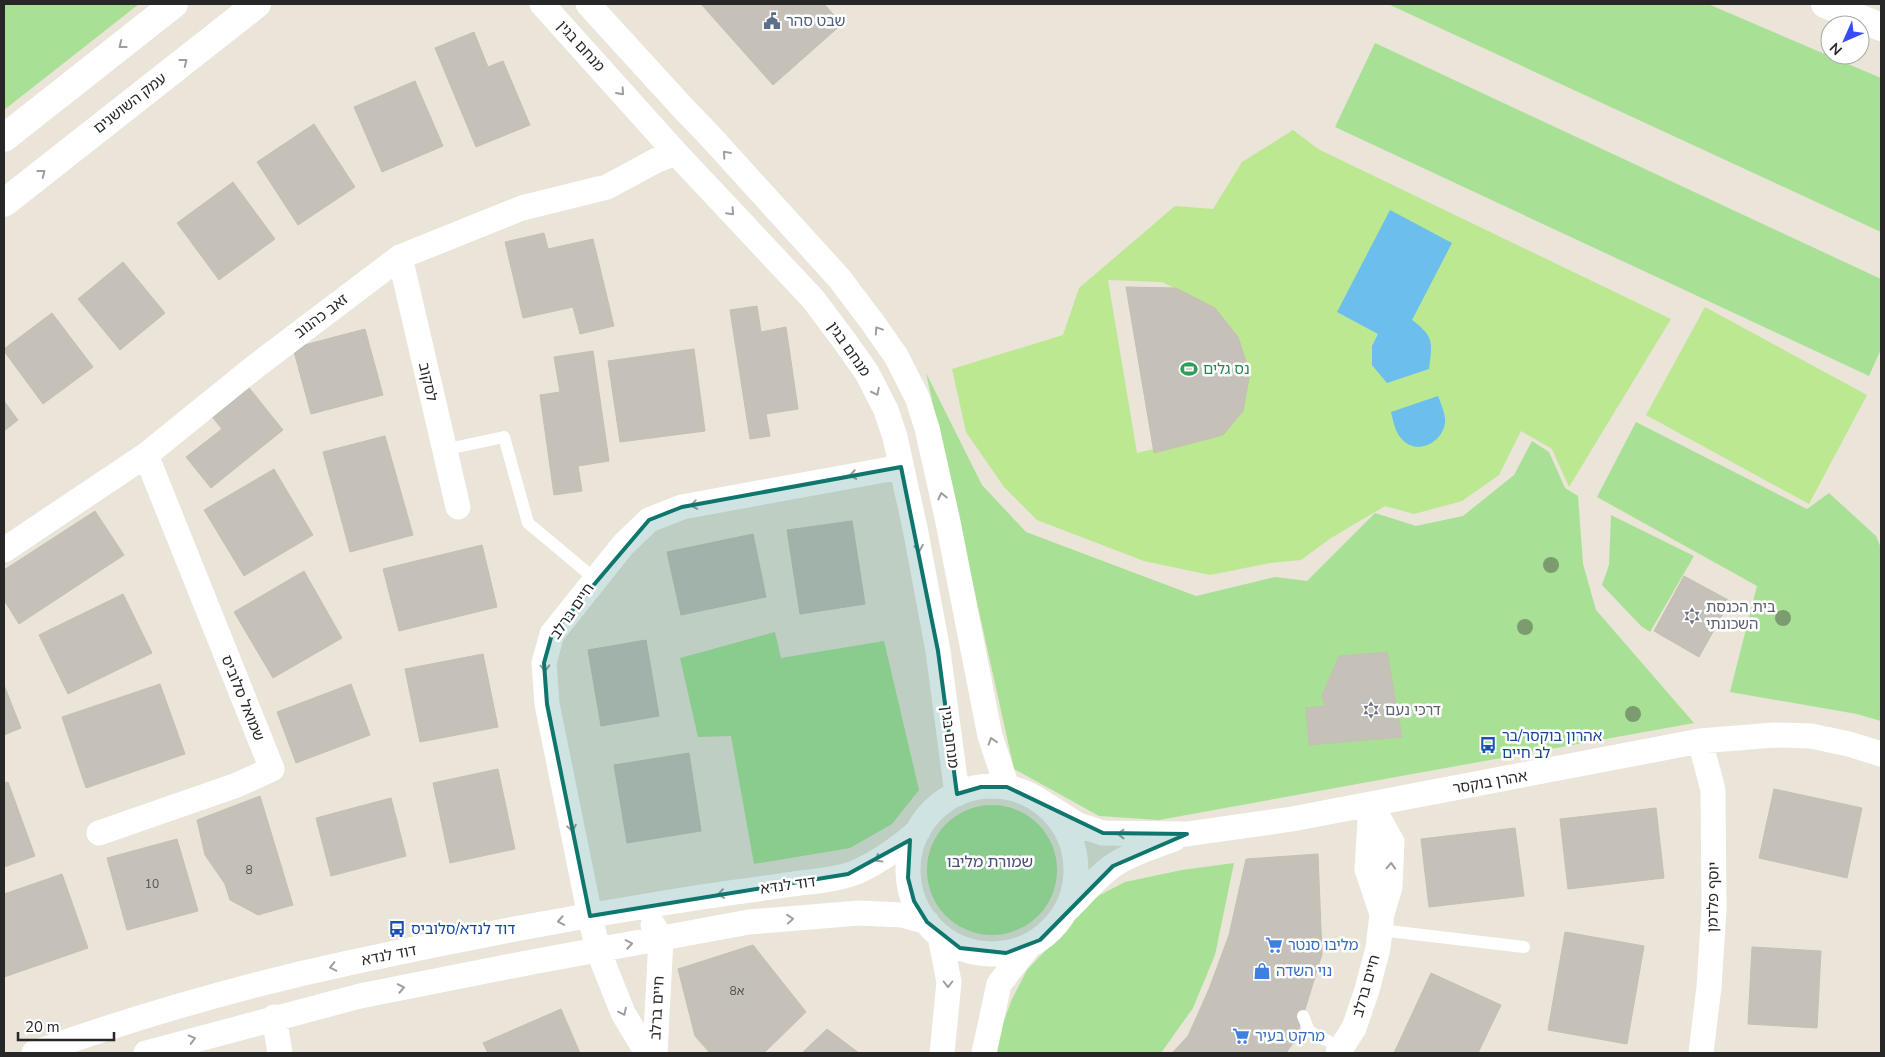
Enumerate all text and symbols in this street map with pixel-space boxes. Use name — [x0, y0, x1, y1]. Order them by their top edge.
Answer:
public building icon: שבט סהר — [762, 11, 782, 31]
place label: שבט סהר — [786, 11, 845, 31]
north arrow — [1820, 15, 1870, 65]
street label: מנחם בגין — [553, 16, 609, 76]
text: N — [1826, 38, 1847, 59]
one-way arrow — [119, 39, 128, 47]
one-way arrow — [178, 58, 187, 67]
street label: עמק השושנים — [89, 68, 171, 138]
one-way arrow — [616, 86, 625, 95]
one-way arrow — [723, 150, 732, 159]
one-way arrow — [36, 170, 45, 178]
one-way arrow — [725, 206, 734, 215]
street label: זאב כהנוב — [290, 289, 352, 343]
street label: מנחם בגין — [823, 318, 875, 380]
one-way arrow — [875, 326, 884, 335]
sports icon: נס גלים — [1179, 359, 1199, 379]
place label: נס גלים — [1203, 359, 1250, 379]
street label: לסקוב — [414, 360, 442, 404]
one-way arrow — [870, 387, 880, 396]
one-way arrow — [849, 470, 858, 480]
one-way arrow — [937, 491, 948, 500]
one-way arrow — [689, 499, 698, 510]
one-way arrow — [913, 544, 924, 553]
street label: חיים ברלב — [545, 579, 599, 643]
place label: בית הכנסת השכונתי — [1706, 597, 1776, 634]
synagogue icon: בית הכנסת השכונתי — [1682, 606, 1702, 626]
street label: שמואל סלוביס — [217, 652, 269, 744]
one-way arrow — [540, 665, 550, 673]
synagogue icon: דרכי נעם — [1361, 700, 1381, 720]
place label: דרכי נעם — [1385, 700, 1441, 720]
street label: מנחם בגין — [936, 705, 964, 769]
place label: אהרון בוקסר/בר לב חיים — [1502, 726, 1602, 763]
bus stop icon: אהרון בוקסר/בר לב חיים — [1478, 735, 1498, 755]
one-way arrow — [987, 737, 997, 745]
street label: אהרן בוקסר — [1451, 766, 1529, 798]
one-way arrow — [567, 824, 577, 832]
one-way arrow — [1117, 829, 1124, 839]
district label: שמורת מליבו — [947, 851, 1033, 873]
one-way arrow — [875, 853, 884, 863]
street label: יוסף פלדמן — [1702, 861, 1724, 933]
house number: 8 — [245, 862, 253, 878]
one-way arrow — [1385, 862, 1396, 870]
street label: דוד לנדא — [759, 871, 817, 899]
house number: 10 — [145, 876, 159, 892]
one-way arrow — [717, 889, 726, 899]
one-way arrow — [786, 913, 794, 924]
one-way arrow — [557, 916, 566, 926]
bus stop icon: דוד לנדא/סלוביס — [387, 919, 407, 939]
place label: דוד לנדא/סלוביס — [411, 919, 515, 939]
supermarket icon: מליבו סנטר — [1264, 935, 1284, 955]
place label: מליבו סנטר — [1288, 935, 1358, 955]
street label: דוד לנדא — [360, 940, 418, 970]
one-way arrow — [625, 940, 634, 950]
street label: חיים ברלב — [1348, 952, 1384, 1020]
one-way arrow — [329, 961, 338, 972]
shop icon: נוי השדה — [1252, 961, 1272, 981]
place label: נוי השדה — [1276, 961, 1332, 981]
street label: חיים ברלב — [645, 975, 669, 1041]
one-way arrow — [943, 980, 953, 988]
one-way arrow — [396, 983, 405, 993]
house number: 8א — [730, 983, 745, 999]
one-way arrow — [616, 1007, 627, 1016]
scale bar — [18, 1010, 114, 1042]
text: 20 m — [25, 1017, 60, 1037]
supermarket icon: מרקט בעיר — [1231, 1026, 1251, 1046]
place label: מרקט בעיר — [1255, 1026, 1325, 1046]
one-way arrow — [188, 1035, 196, 1045]

